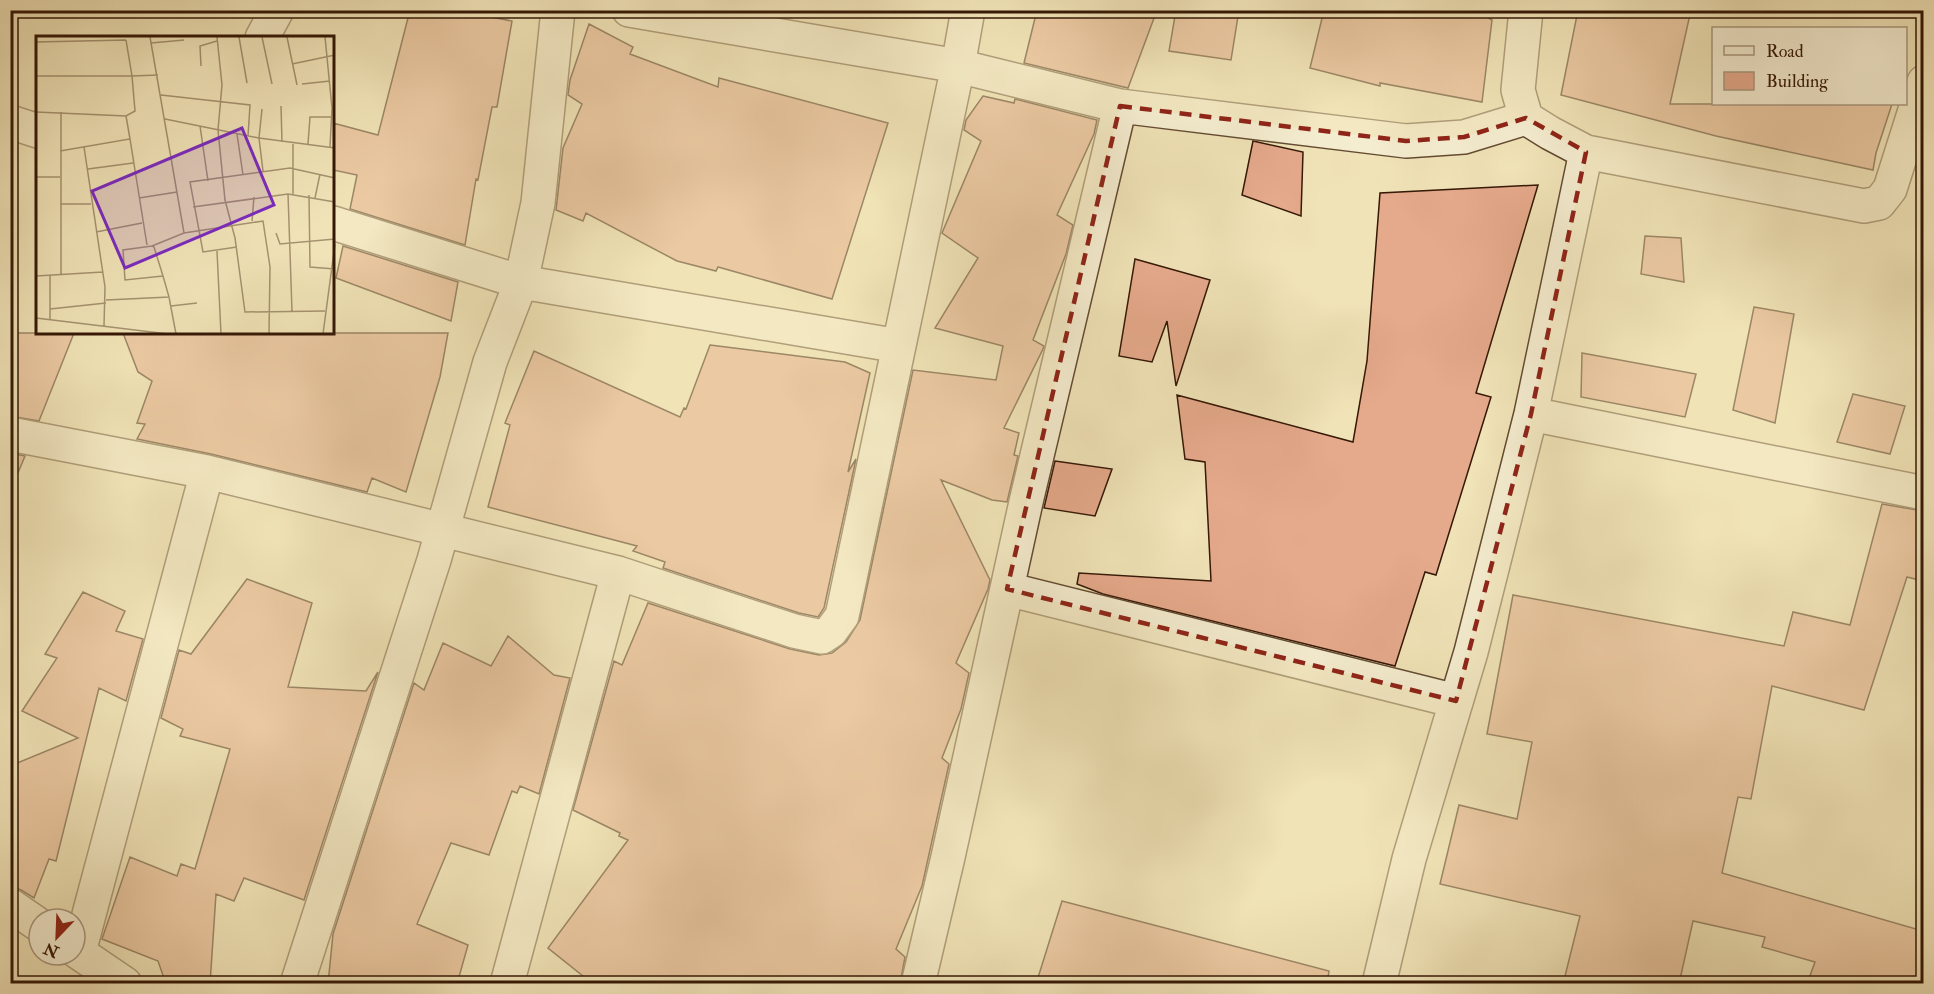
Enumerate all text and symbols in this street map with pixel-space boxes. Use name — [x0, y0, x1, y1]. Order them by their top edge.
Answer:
legend — [1712, 27, 1907, 105]
inset map — [36, 36, 334, 334]
text: Road — [1766, 40, 1804, 63]
text: Building — [1766, 70, 1829, 93]
north arrow — [27, 907, 87, 967]
text: N — [40, 938, 63, 962]

